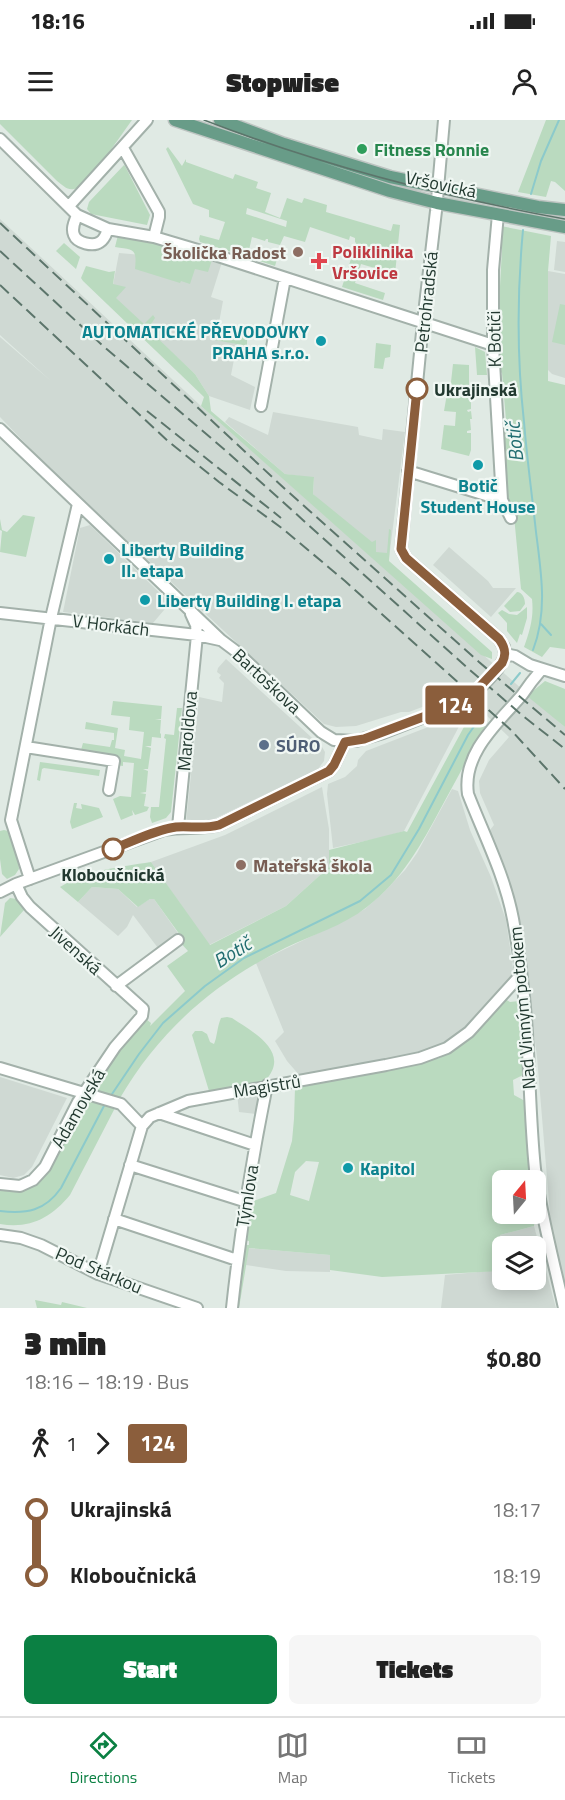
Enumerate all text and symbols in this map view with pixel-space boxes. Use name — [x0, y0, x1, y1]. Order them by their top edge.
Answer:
text: 18:16 — [30, 4, 85, 38]
text: Stopwise — [226, 61, 339, 102]
icon: menu — [24, 65, 57, 98]
icon: person — [508, 65, 541, 98]
place label: Fitness Ronnie — [374, 136, 489, 163]
marker: Fitness Ronnie — [355, 142, 369, 156]
street label: Vršovická — [403, 163, 479, 205]
place label: Poliklinika Vršovice — [332, 238, 414, 286]
place label: Školička Radost — [163, 239, 286, 266]
marker: Školička Radost — [291, 245, 305, 259]
street label: Petrohradská — [407, 250, 445, 354]
marker: Poliklinika Vršovice — [310, 252, 328, 270]
street label: K Botiči — [480, 310, 508, 368]
place label: AUTOMATICKÉ PŘEVODOVKY PRAHA s.r.o. — [82, 318, 310, 366]
marker: AUTOMATICKÉ PŘEVODOVKY PRAHA s.r.o. — [314, 334, 328, 348]
place label: Ukrajinská — [434, 376, 517, 403]
marker: Ukrajinská — [406, 378, 428, 400]
water label: Botič — [496, 418, 532, 463]
marker: Botič Student House — [471, 458, 485, 472]
place label: Botič Student House — [420, 472, 536, 520]
place label: Liberty Building II. etapa — [121, 536, 244, 584]
marker: Liberty Building II. etapa — [102, 552, 116, 566]
place label: Liberty Building I. etapa — [157, 587, 341, 614]
marker: Liberty Building I. etapa — [138, 593, 152, 607]
street label: V Horkách — [71, 607, 151, 643]
street label: Bartoškova — [226, 642, 308, 720]
line badge: 124 — [420, 686, 490, 724]
text: 124 — [437, 689, 473, 721]
street label: Maroldova — [170, 690, 204, 772]
place label: SÚRO — [276, 732, 320, 759]
marker: SÚRO — [257, 738, 271, 752]
marker: Kloboučnická — [102, 838, 124, 860]
place label: Mateřská škola — [253, 852, 372, 879]
marker: Mateřská škola — [234, 858, 248, 872]
place label: Kloboučnická — [61, 861, 165, 888]
street label: Jivenská — [44, 919, 108, 981]
street label: Nad Vinným potokem — [501, 925, 543, 1091]
water label: Botič — [207, 927, 260, 976]
street label: Adamovská — [44, 1063, 112, 1153]
street label: Magistrů — [231, 1067, 303, 1105]
place label: Kapitol — [360, 1155, 415, 1182]
marker: Kapitol — [341, 1161, 355, 1175]
street label: Týmlova — [229, 1163, 265, 1229]
north arrow — [492, 1170, 546, 1224]
map controls — [492, 1170, 546, 1290]
button: layers — [492, 1236, 546, 1290]
street label: Pod Stárkou — [51, 1240, 147, 1300]
text: 3 min — [24, 1318, 106, 1368]
text: $0.80 — [486, 1342, 541, 1376]
text: 18:16 – 18:19 · Bus — [24, 1366, 189, 1397]
icon: walk — [24, 1427, 57, 1460]
icon: forward — [86, 1427, 119, 1460]
text: 124 — [140, 1427, 175, 1459]
text: 1 — [66, 1428, 77, 1459]
text: Ukrajinská — [70, 1492, 172, 1526]
text: 18:17 — [492, 1494, 541, 1525]
text: Kloboučnická — [70, 1558, 197, 1592]
text: 18:19 — [492, 1560, 541, 1591]
button: Start — [24, 1635, 277, 1704]
button: Tickets — [289, 1635, 541, 1704]
tab: Directions — [69, 1729, 137, 1789]
tab: Map — [276, 1729, 309, 1789]
tab: Tickets — [448, 1729, 496, 1789]

